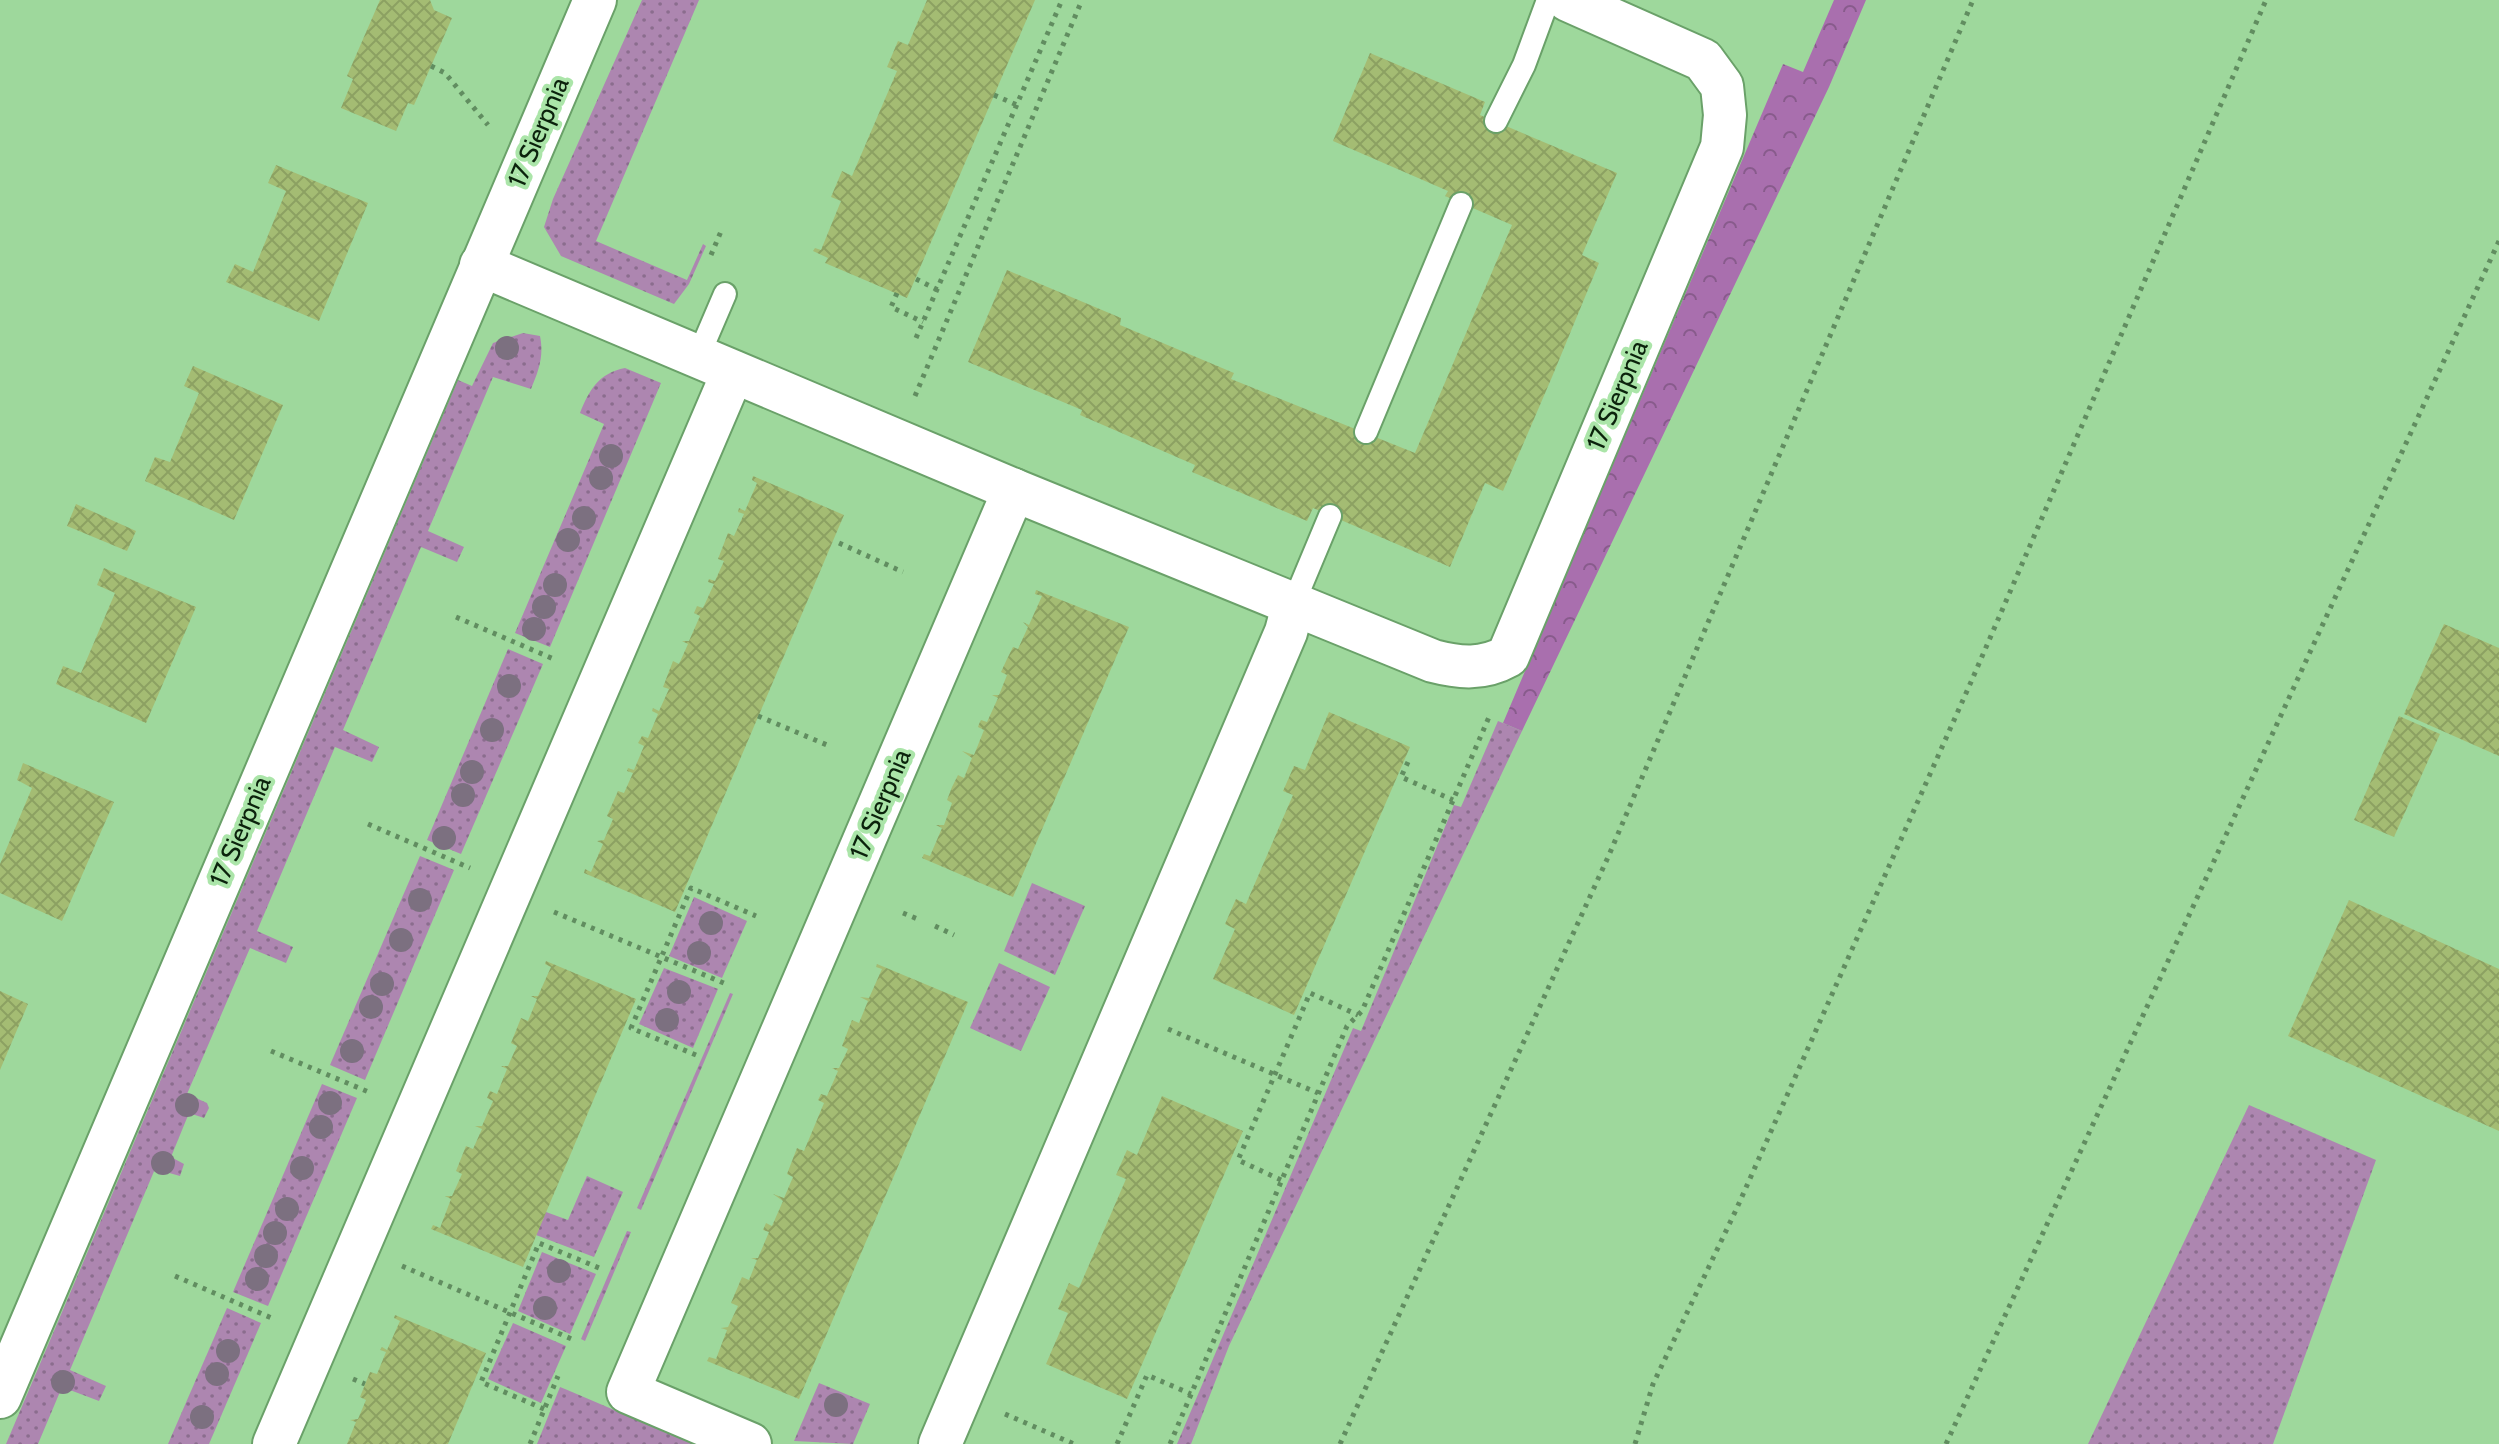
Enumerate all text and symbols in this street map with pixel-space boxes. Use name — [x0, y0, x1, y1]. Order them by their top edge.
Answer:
street label: 17 Sierpnia — [501, 72, 576, 192]
street label: 17 Sierpnia — [1580, 335, 1655, 455]
street label: 17 Sierpnia — [843, 744, 918, 864]
street label: 17 Sierpnia — [203, 771, 278, 891]

